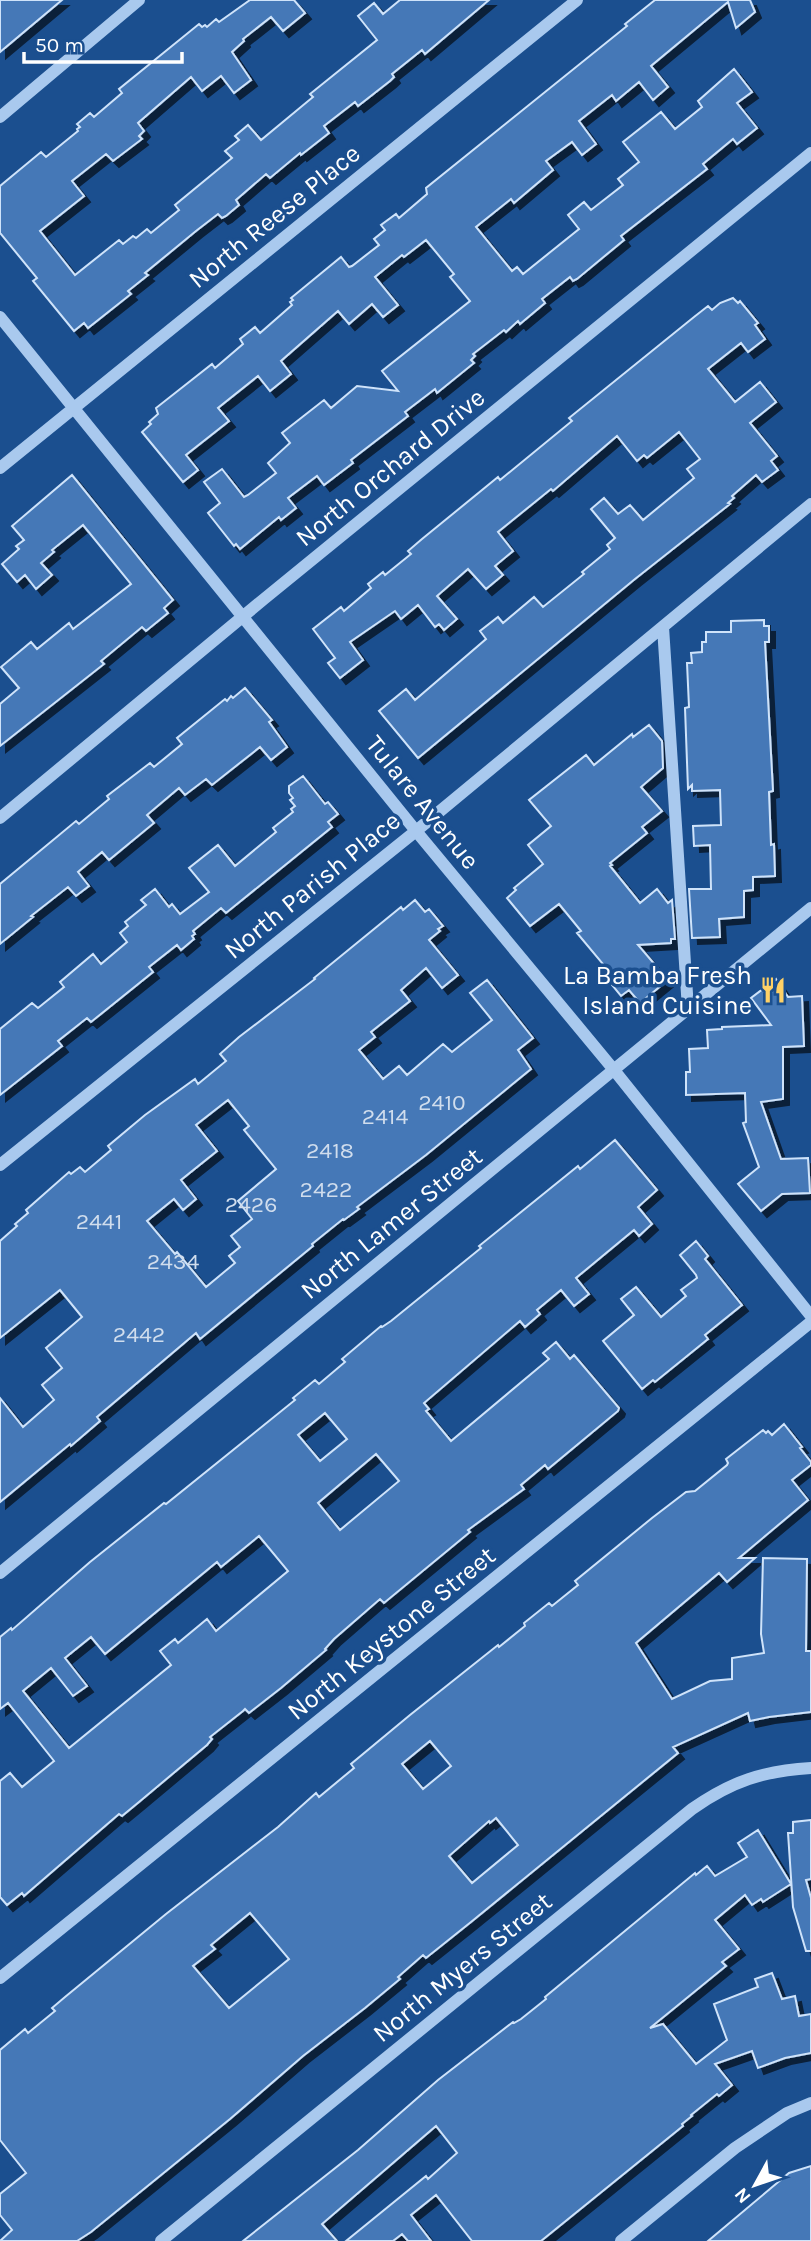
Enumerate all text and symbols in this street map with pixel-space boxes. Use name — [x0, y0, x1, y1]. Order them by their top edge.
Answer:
scale bar — [24, 21, 182, 65]
text: 50 m — [35, 33, 84, 57]
street label: North Reese Place — [182, 138, 366, 295]
street label: North Orchard Drive — [290, 382, 491, 553]
street label: Tulare Avenue — [359, 729, 486, 875]
street label: North Parish Place — [218, 805, 406, 966]
place label: La Bamba Fresh Island Cuisine — [563, 960, 752, 1021]
restaurant icon: La Bamba Fresh Island Cuisine — [758, 975, 788, 1005]
house number: 2410 — [418, 1089, 466, 1116]
house number: 2414 — [362, 1103, 408, 1130]
house number: 2418 — [306, 1137, 354, 1164]
street label: North Lamer Street — [294, 1141, 488, 1306]
house number: 2422 — [300, 1176, 352, 1203]
house number: 2426 — [225, 1191, 277, 1218]
house number: 2441 — [76, 1208, 122, 1235]
house number: 2434 — [147, 1248, 199, 1275]
house number: 2442 — [113, 1321, 165, 1348]
street label: North Keystone Street — [281, 1540, 502, 1727]
street label: North Myers Street — [367, 1886, 558, 2049]
north arrow — [720, 2150, 790, 2220]
text: N — [730, 2183, 756, 2208]

